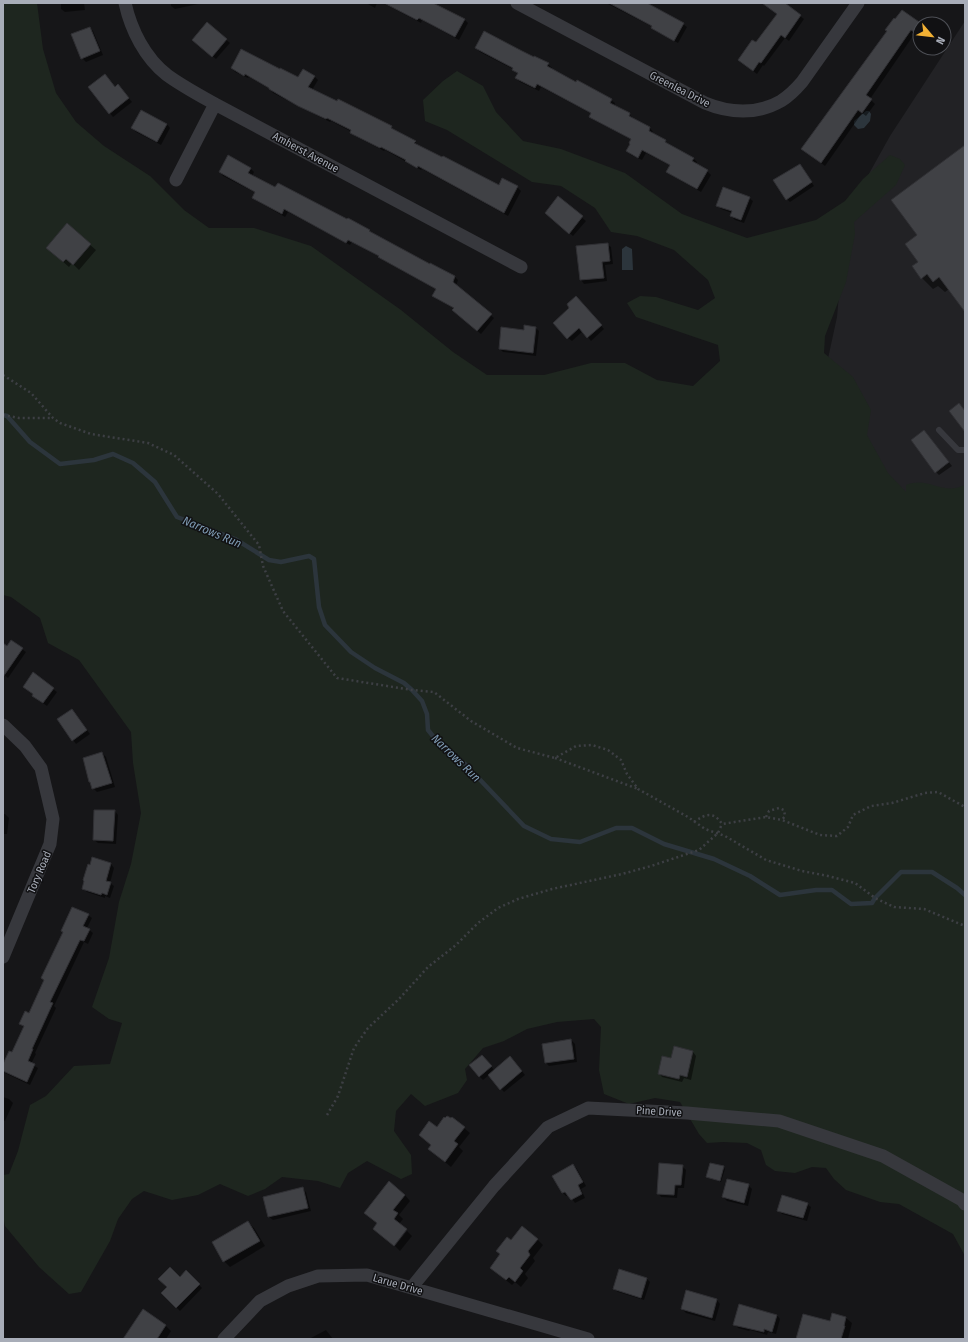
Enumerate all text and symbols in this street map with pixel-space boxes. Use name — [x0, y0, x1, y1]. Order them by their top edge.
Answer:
north arrow — [912, 16, 952, 56]
text: N — [933, 34, 948, 46]
street label: Greenlea Drive — [647, 69, 712, 110]
street label: Amherst Avenue — [270, 130, 341, 175]
water label: Narrows Run — [181, 513, 243, 551]
water label: Narrows Run — [429, 731, 483, 785]
street label: Tory Road — [25, 849, 54, 895]
street label: Pine Drive — [636, 1104, 682, 1119]
street label: Larue Drive — [372, 1271, 424, 1298]

